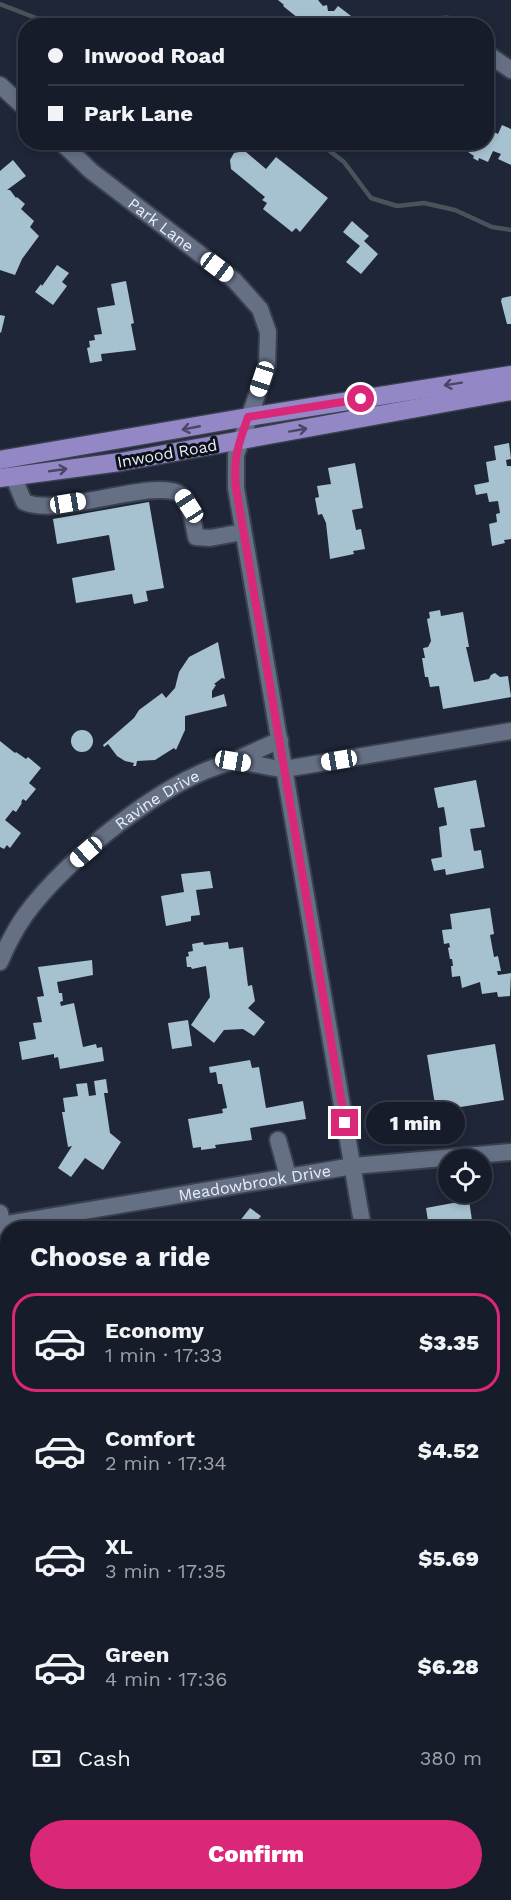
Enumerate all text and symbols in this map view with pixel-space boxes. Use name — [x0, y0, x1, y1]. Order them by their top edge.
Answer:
text: Inwood Road — [84, 43, 225, 68]
text: Park Lane — [84, 101, 193, 126]
street label: Park Lane — [124, 194, 197, 256]
car — [197, 249, 237, 285]
car — [248, 359, 276, 399]
one-way arrow — [444, 379, 464, 390]
route start — [347, 385, 374, 412]
one-way arrow — [181, 423, 201, 434]
one-way arrow — [287, 424, 307, 435]
street label: Inwood Road — [116, 435, 219, 472]
one-way arrow — [48, 465, 67, 476]
car — [172, 486, 206, 526]
car — [49, 491, 87, 515]
car — [320, 748, 358, 772]
car — [214, 749, 252, 773]
street label: Ravine Drive — [111, 766, 203, 833]
car — [67, 833, 105, 871]
callout: 1 min — [366, 1102, 465, 1144]
route end — [331, 1109, 358, 1136]
text: 1 min — [390, 1111, 441, 1135]
map controls — [438, 1149, 492, 1203]
button: locate — [438, 1149, 492, 1203]
street label: Meadowbrook Drive — [177, 1161, 332, 1205]
text: Choose a ride — [30, 1241, 210, 1273]
icon: car — [33, 1316, 87, 1370]
text: Economy — [105, 1318, 204, 1343]
text: $3.35 — [419, 1330, 479, 1355]
text: 1 min · 17:33 — [105, 1343, 222, 1367]
icon: car — [33, 1424, 87, 1478]
text: Comfort — [105, 1426, 195, 1451]
text: $4.52 — [418, 1438, 479, 1463]
text: 2 min · 17:34 — [105, 1451, 227, 1475]
icon: car — [33, 1532, 87, 1586]
text: XL — [105, 1534, 133, 1559]
text: $5.69 — [418, 1546, 479, 1571]
text: 3 min · 17:35 — [105, 1559, 226, 1583]
icon: car — [33, 1640, 87, 1694]
text: Green — [105, 1642, 169, 1667]
text: $6.28 — [417, 1654, 479, 1679]
text: 4 min · 17:36 — [105, 1667, 227, 1691]
icon: cash — [30, 1742, 63, 1775]
text: Cash — [78, 1746, 131, 1771]
text: 380 m — [420, 1746, 482, 1770]
button: Confirm — [30, 1820, 482, 1889]

